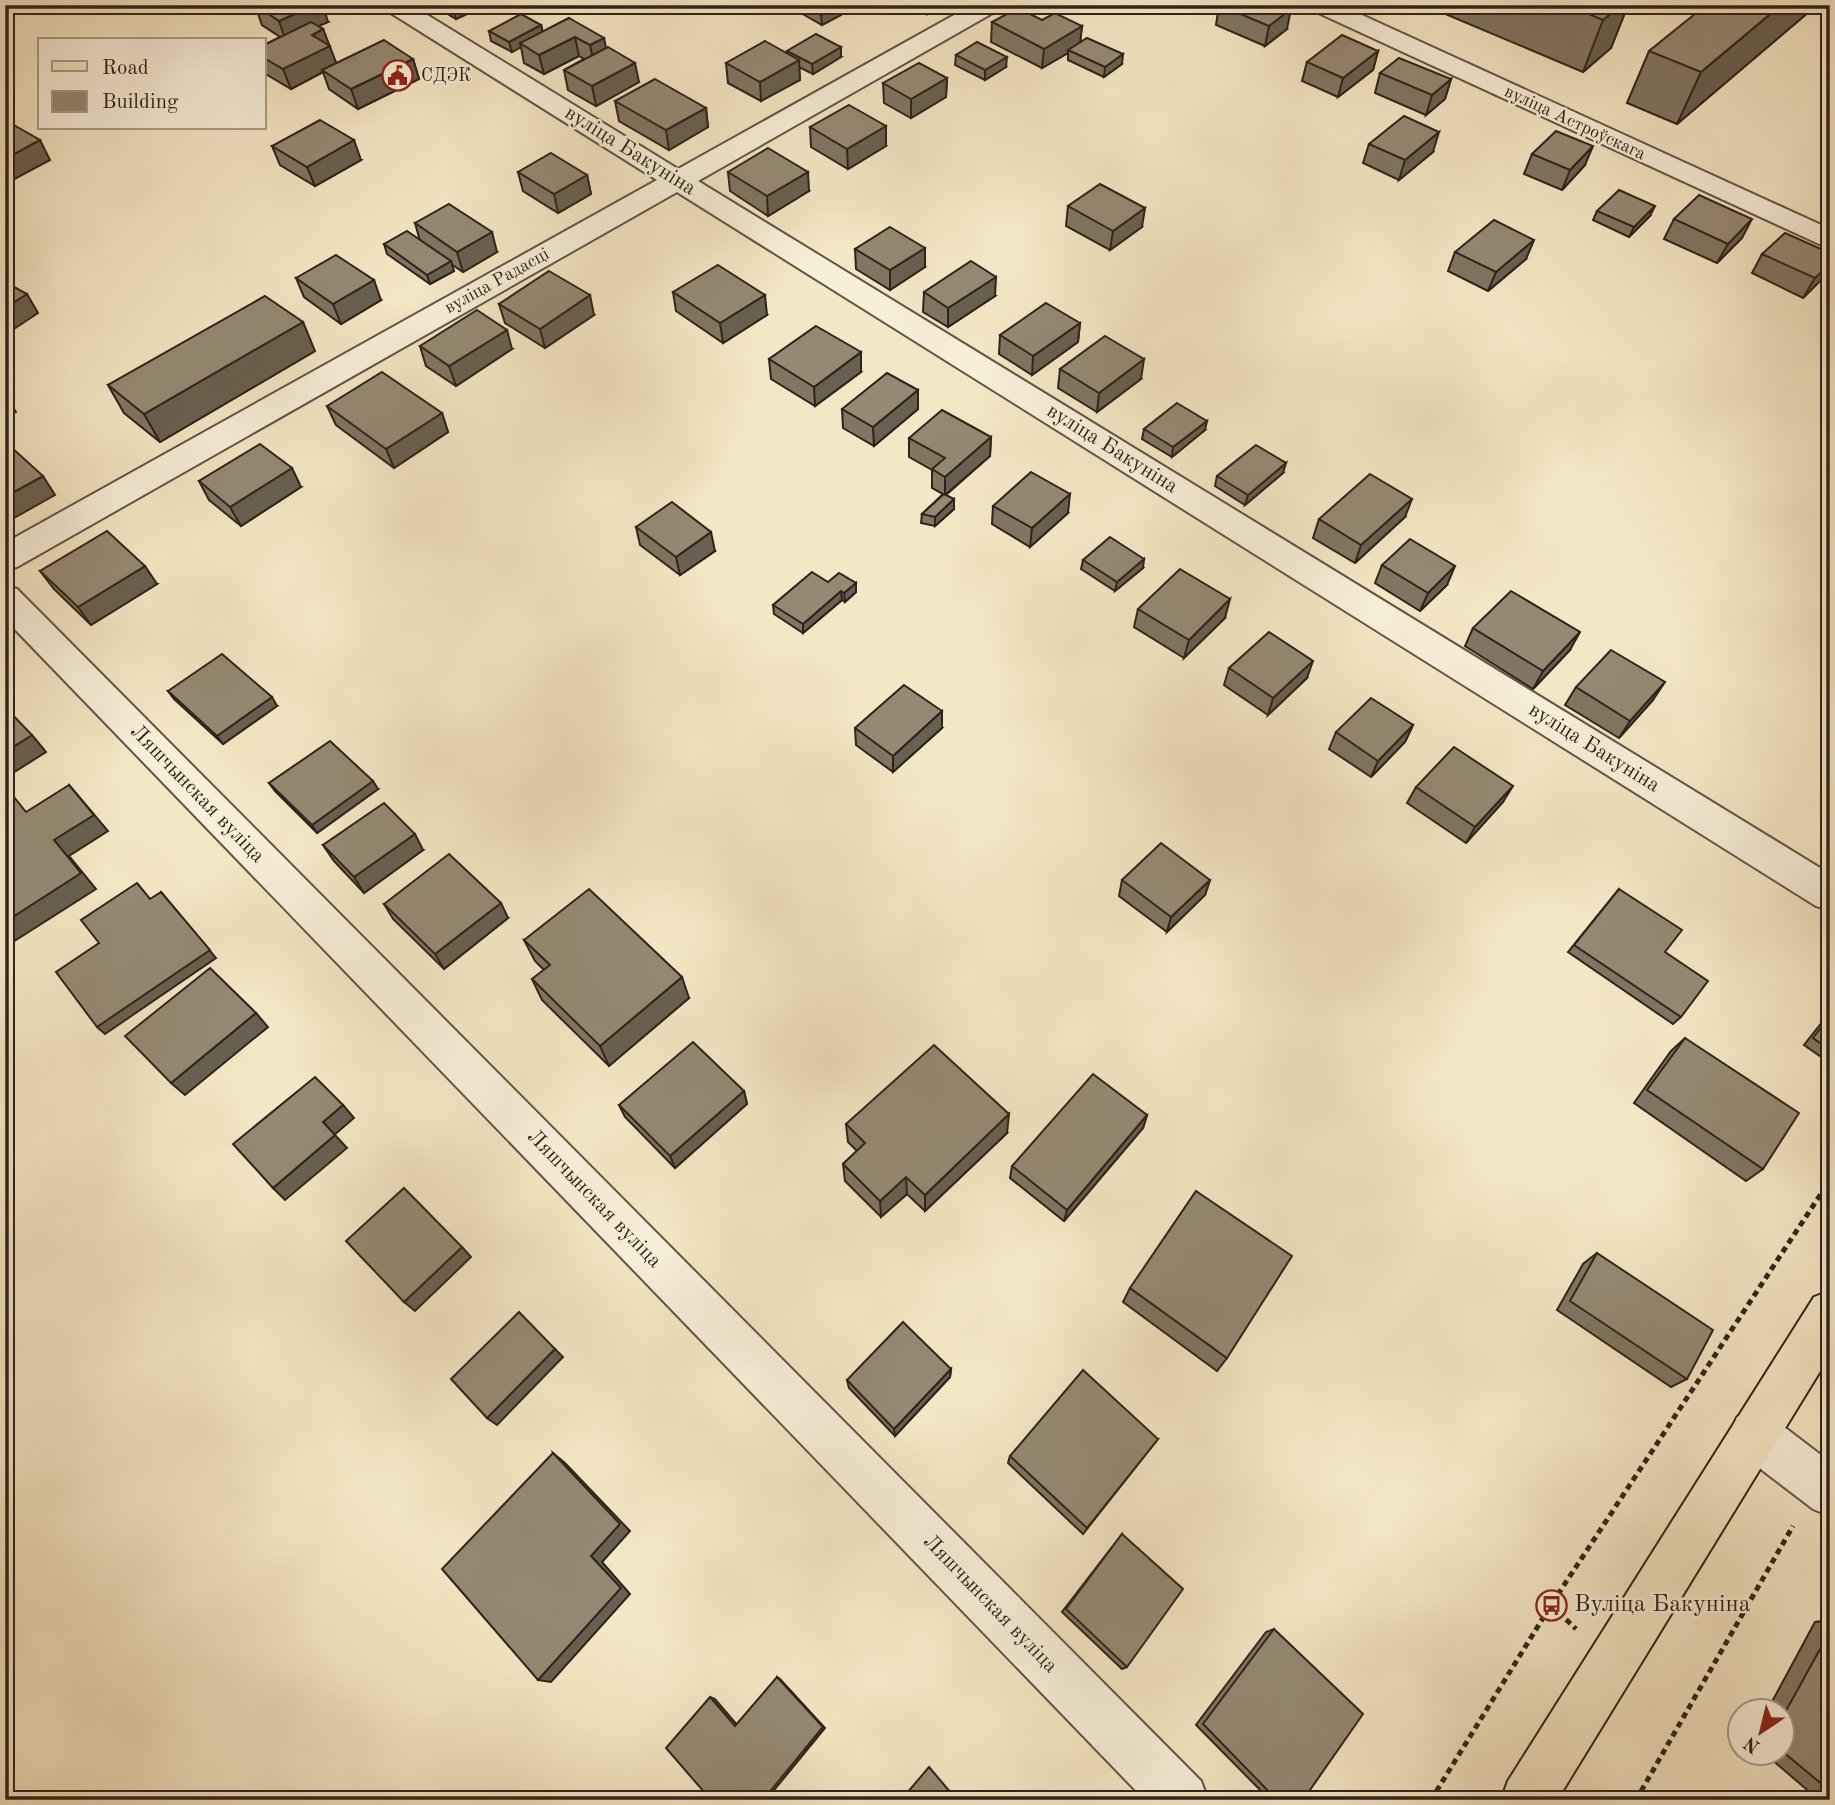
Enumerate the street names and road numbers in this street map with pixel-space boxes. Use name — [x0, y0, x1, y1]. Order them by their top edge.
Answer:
street label: вуліца Астроўскага — [1502, 82, 1648, 164]
street label: вуліца Бакуніна — [561, 102, 699, 200]
street label: вуліца Радасці — [442, 245, 552, 317]
street label: вуліца Бакуніна — [1043, 400, 1181, 498]
street label: вуліца Бакуніна — [1525, 699, 1663, 797]
street label: Ляшчынская вуліца — [126, 721, 268, 867]
street label: Ляшчынская вуліца — [523, 1126, 665, 1272]
street label: Ляшчынская вуліца — [919, 1531, 1061, 1677]

